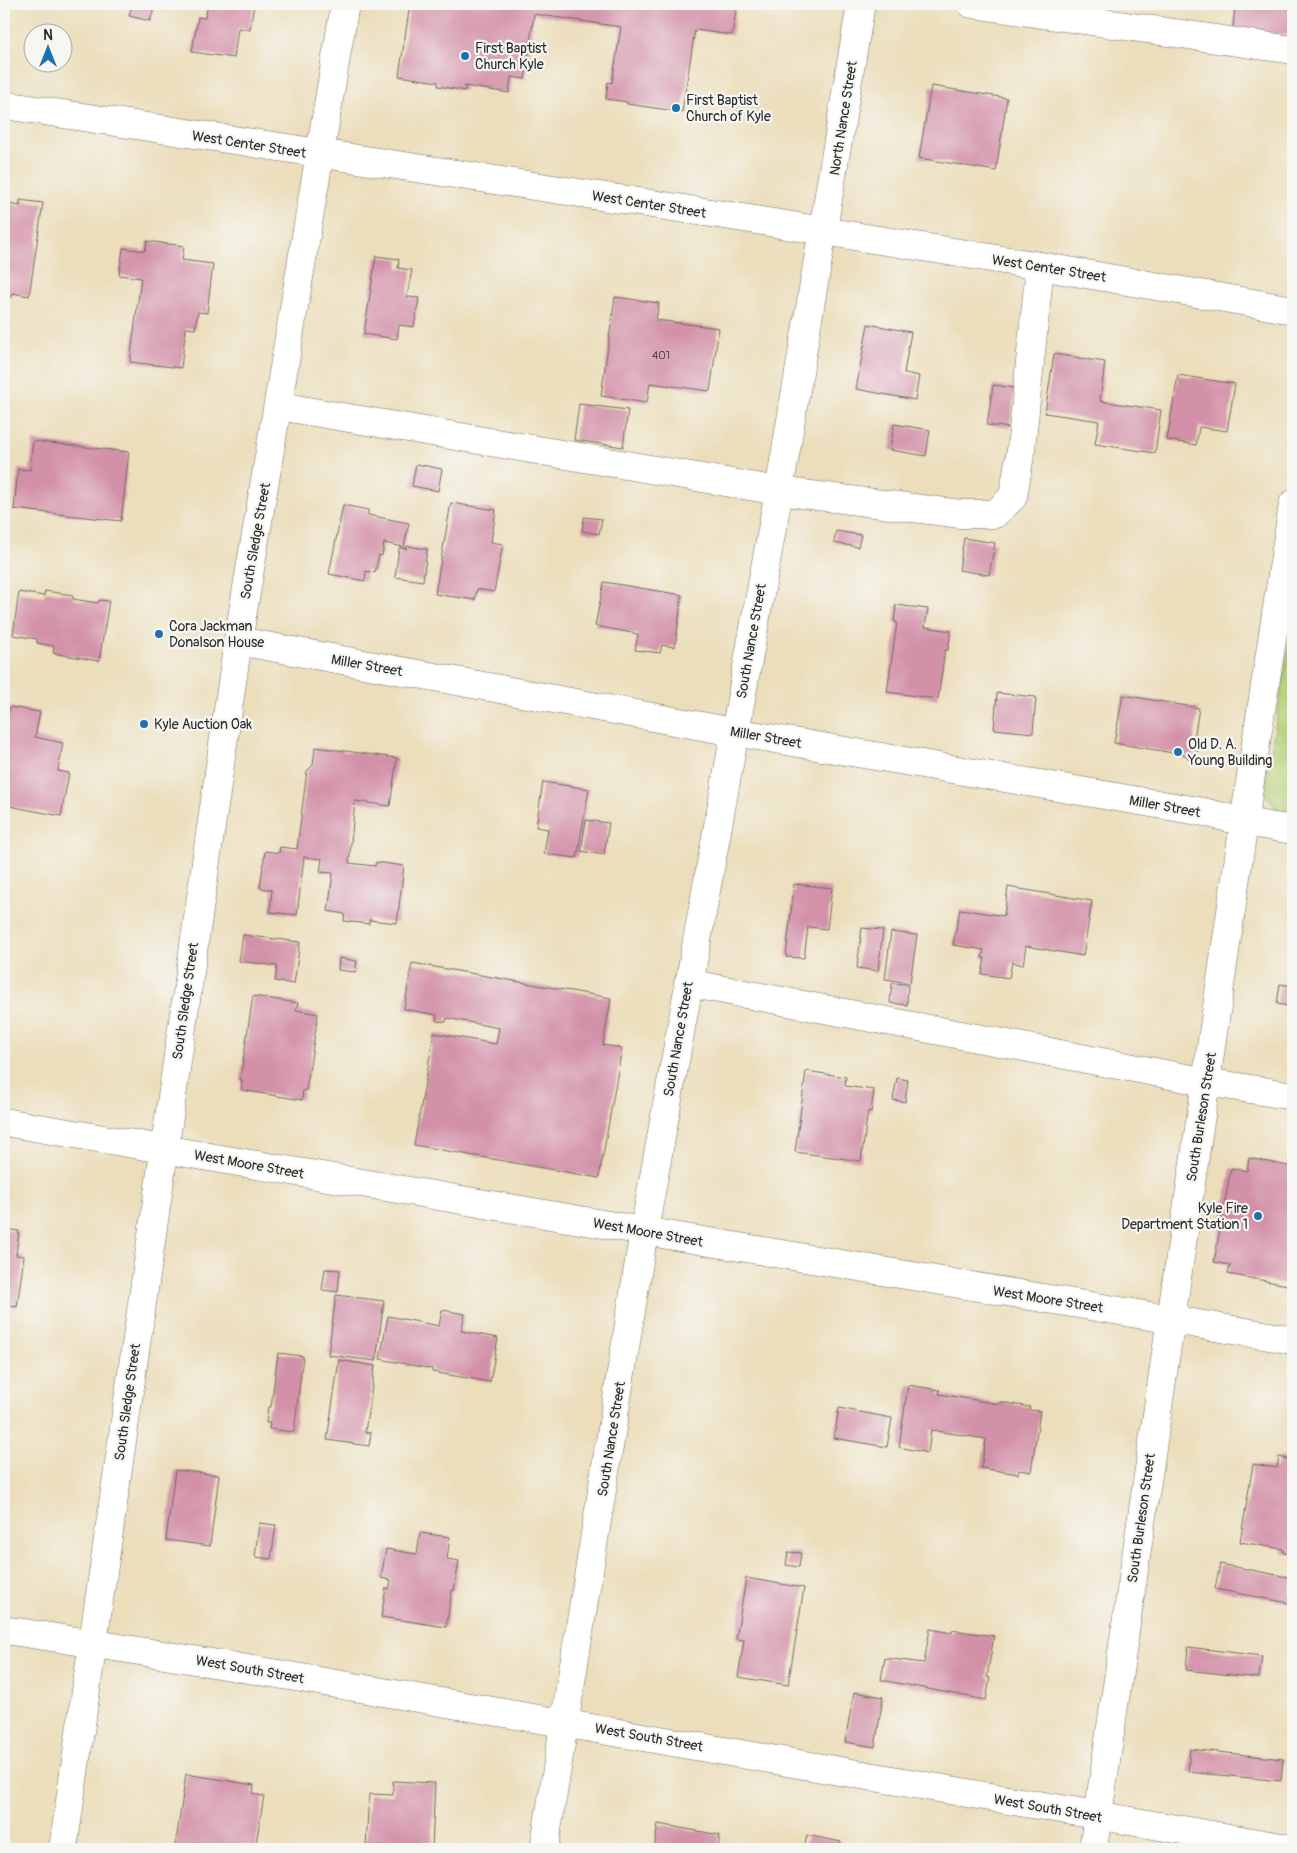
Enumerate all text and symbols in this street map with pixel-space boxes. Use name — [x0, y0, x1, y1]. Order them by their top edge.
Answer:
north arrow — [22, 22, 72, 72]
text: N — [43, 27, 53, 44]
place label: First Baptist Church Kyle — [475, 40, 547, 73]
marker: First Baptist Church Kyle — [459, 50, 471, 62]
street label: North Nance Street — [826, 59, 861, 177]
place label: First Baptist Church of Kyle — [686, 92, 771, 125]
marker: First Baptist Church of Kyle — [670, 102, 682, 114]
street label: West Center Street — [191, 127, 308, 162]
street label: West Center Street — [591, 187, 708, 222]
street label: West Center Street — [991, 251, 1108, 286]
house number: 401 — [652, 349, 670, 362]
street label: South Sledge Street — [237, 481, 274, 601]
street label: South Nance Street — [733, 582, 770, 700]
place label: Cora Jackman Donalson House — [169, 618, 264, 651]
marker: Cora Jackman Donalson House — [153, 628, 165, 640]
street label: Miller Street — [330, 651, 404, 680]
place label: Kyle Auction Oak — [154, 716, 252, 733]
marker: Kyle Auction Oak — [138, 718, 150, 730]
street label: Miller Street — [729, 723, 803, 752]
place label: Old D. A. Young Building — [1187, 736, 1272, 769]
marker: Old D. A. Young Building — [1172, 746, 1184, 758]
street label: Miller Street — [1128, 792, 1202, 821]
street label: South Sledge Street — [169, 941, 202, 1061]
street label: South Nance Street — [660, 980, 697, 1098]
street label: South Burleson Street — [1183, 1051, 1220, 1183]
street label: West Moore Street — [193, 1146, 306, 1183]
place label: Kyle Fire Department Station 1 — [1121, 1200, 1248, 1233]
marker: Kyle Fire Department Station 1 — [1252, 1210, 1264, 1222]
street label: West Moore Street — [592, 1214, 705, 1251]
street label: West Moore Street — [992, 1282, 1105, 1317]
street label: South Sledge Street — [111, 1342, 144, 1462]
street label: South Nance Street — [594, 1380, 629, 1498]
street label: South Burleson Street — [1124, 1452, 1159, 1584]
street label: West South Street — [194, 1652, 306, 1687]
street label: West South Street — [593, 1720, 705, 1755]
street label: West South Street — [992, 1791, 1104, 1826]

